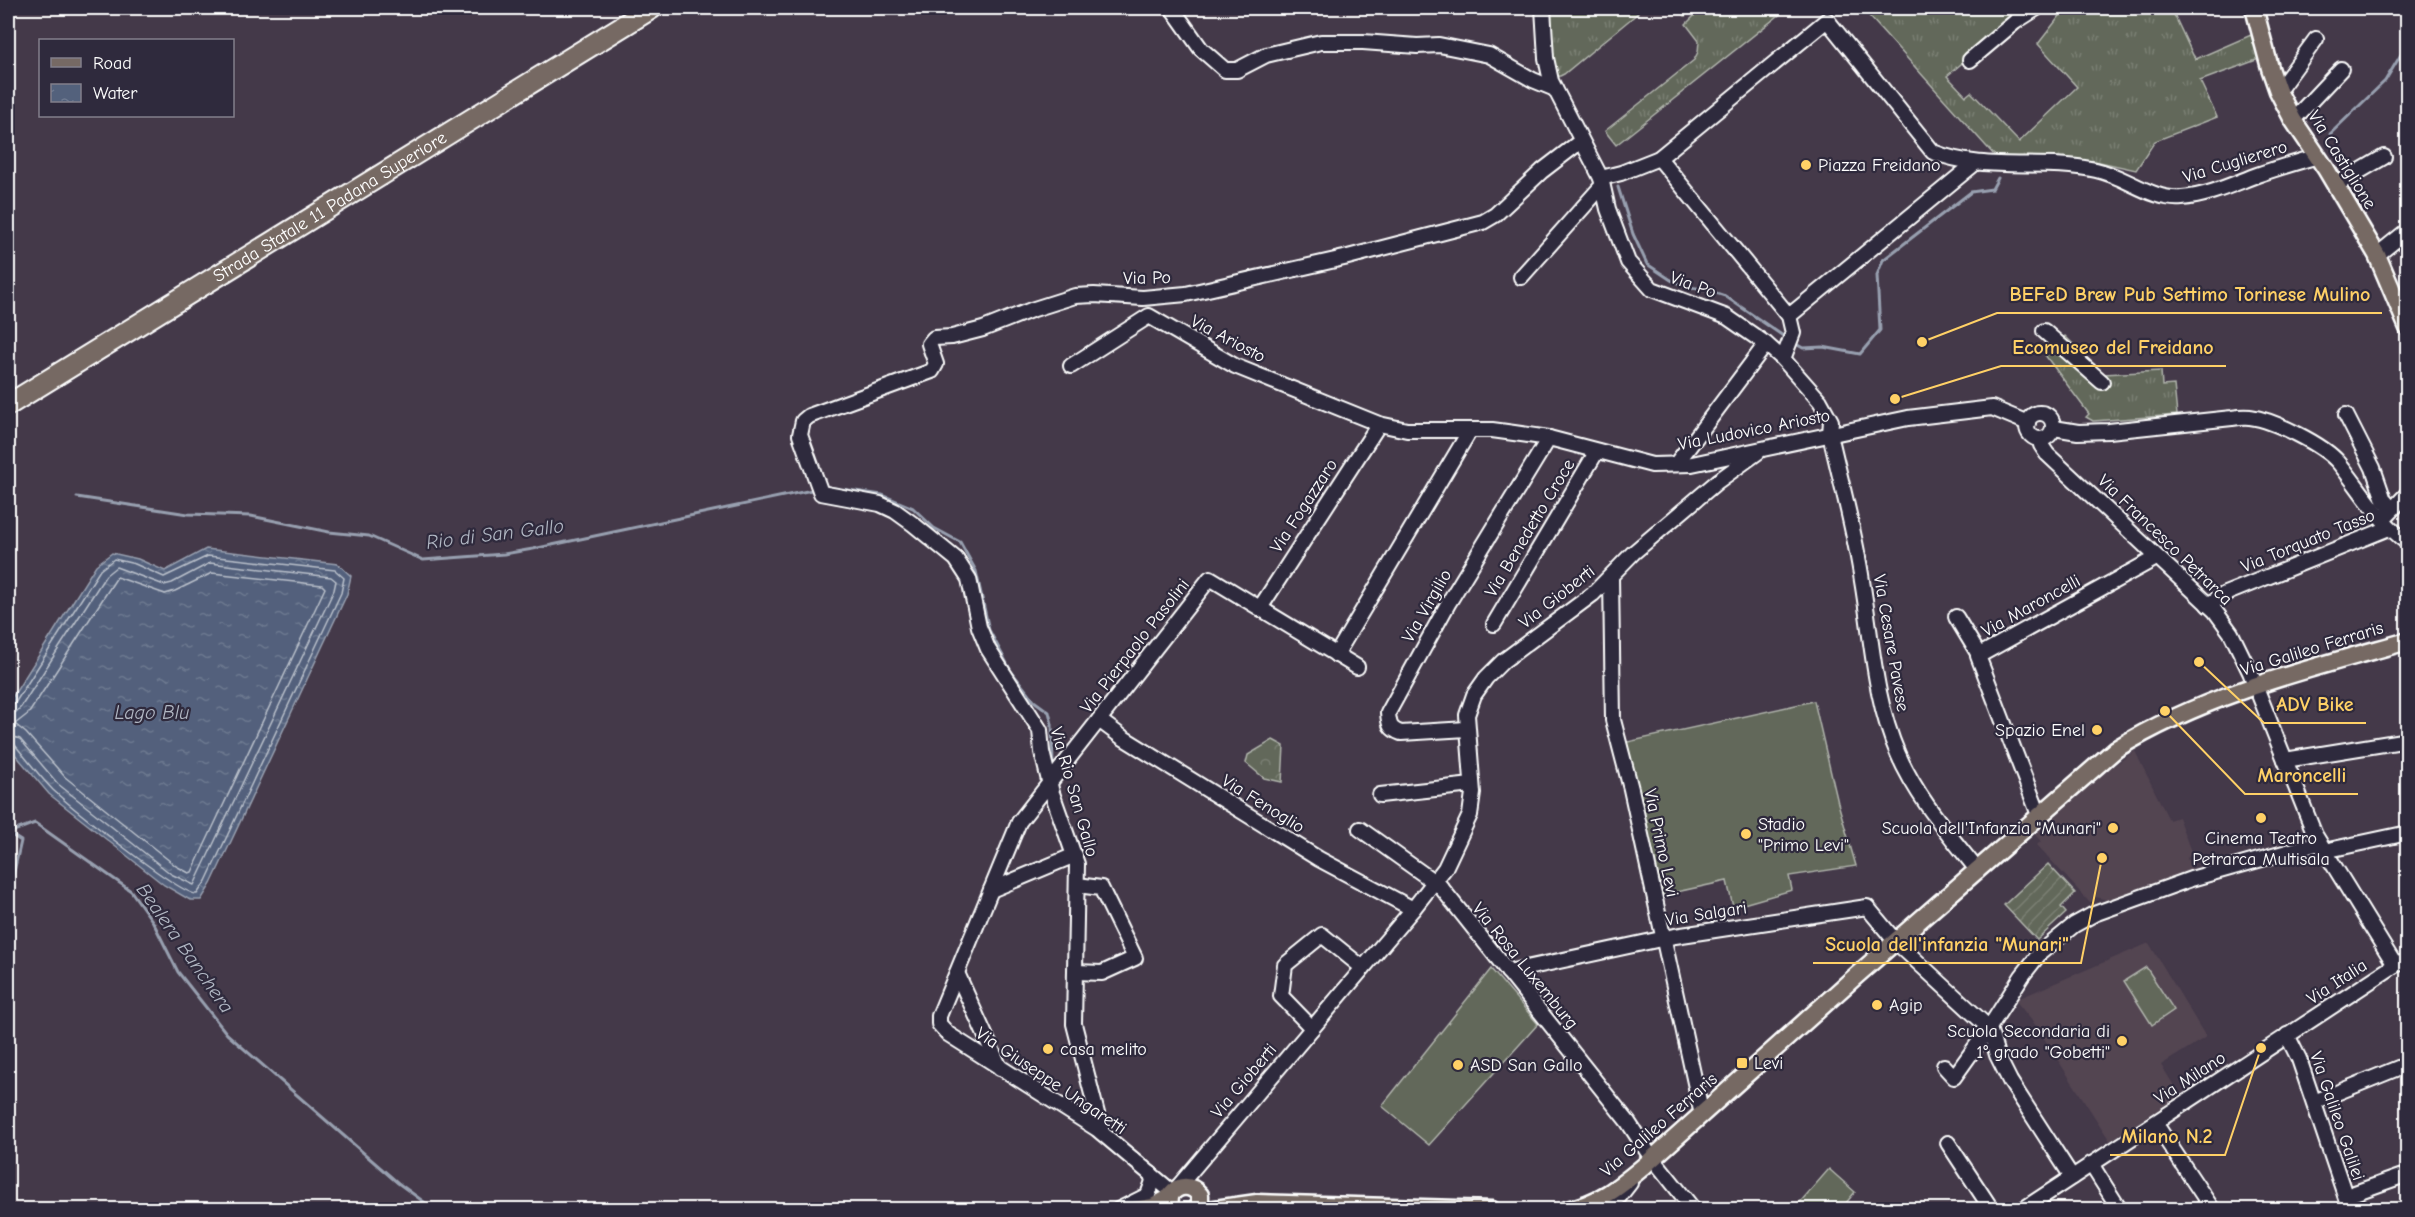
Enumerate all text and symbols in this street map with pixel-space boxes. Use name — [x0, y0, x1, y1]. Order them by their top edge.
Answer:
legend — [39, 39, 234, 117]
text: Road — [93, 53, 132, 74]
text: Water — [93, 83, 138, 104]
street label: Via Castiglione — [2303, 107, 2381, 213]
street label: Strada Statale 11 Padana Superiore — [209, 127, 450, 286]
street label: Via Cuglierero — [2180, 136, 2290, 188]
place label: Piazza Freidano — [1818, 155, 1941, 176]
marker: Piazza Freidano — [1799, 158, 1813, 172]
street label: Via Po — [1123, 267, 1171, 289]
street label: Via Po — [1667, 267, 1719, 303]
callout: BEFeD Brew Pub Settimo Torinese Mulino — [1997, 275, 2382, 313]
text: BEFeD Brew Pub Settimo Torinese Mulino — [2010, 283, 2370, 306]
street label: Via Ariosto — [1187, 311, 1269, 367]
callout: Ecomuseo del Freidano — [2001, 328, 2226, 366]
text: Ecomuseo del Freidano — [2012, 336, 2214, 359]
street label: Via Ludovico Ariosto — [1676, 405, 1832, 455]
street label: Via Fogazzaro — [1266, 455, 1342, 557]
street label: Via Benedetto Croce — [1481, 455, 1579, 601]
street label: Via Francesco Petrarca — [2093, 470, 2237, 610]
street label: Via Torquato Tasso — [2238, 505, 2378, 577]
water label: Rio di San Gallo — [425, 514, 565, 554]
street label: Via Gioberti — [1515, 561, 1599, 633]
street label: Via Virgilio — [1398, 566, 1456, 646]
street label: Via Maroncelli — [1978, 570, 2084, 642]
street label: Via Cesare Pavese — [1869, 573, 1913, 713]
street label: Via Pierpaolo Pasolini — [1076, 575, 1194, 717]
street label: Via Galileo Ferraris — [2238, 617, 2386, 681]
callout: ADV Bike — [2264, 685, 2366, 723]
text: ADV Bike — [2276, 693, 2354, 716]
water label: Lago Blu — [114, 701, 190, 724]
place label: Spazio Enel — [1995, 720, 2085, 741]
marker: Spazio Enel — [2090, 723, 2104, 737]
street label: Via Rio San Gallo — [1045, 725, 1103, 859]
callout: Maroncelli — [2245, 756, 2358, 794]
text: Maroncelli — [2258, 764, 2346, 787]
street label: Via Fenoglio — [1218, 770, 1308, 838]
street label: Via Primo Levi — [1639, 787, 1683, 899]
marker: Cinema Teatro Petrarca Multisala — [2254, 811, 2268, 825]
place label: Stadio "Primo Levi" — [1758, 814, 1849, 856]
place label: Scuola dell'Infanzia "Munari" — [1882, 818, 2101, 839]
marker: Scuola dell'Infanzia "Munari" — [2106, 821, 2120, 835]
marker: Stadio "Primo Levi" — [1739, 827, 1753, 841]
place label: Cinema Teatro Petrarca Multisala — [2192, 828, 2330, 870]
water label: Bealera Banchera — [132, 879, 238, 1017]
street label: Via Salgari — [1664, 897, 1748, 931]
street label: Via Rosa Luxemburg — [1468, 899, 1582, 1033]
callout: Scuola dell'infanzia "Munari" — [1813, 925, 2081, 963]
text: Scuola dell'infanzia "Munari" — [1825, 933, 2069, 956]
street label: Via Italia — [2303, 955, 2371, 1009]
place label: Agip — [1889, 995, 1923, 1016]
marker: Agip — [1870, 998, 1884, 1012]
place label: Scuola Secondaria di 1° grado "Gobetti" — [1947, 1021, 2110, 1063]
street label: Via Giuseppe Ungaretti — [972, 1023, 1130, 1139]
marker: Scuola Secondaria di 1° grado "Gobetti" — [2115, 1034, 2129, 1048]
place label: casa melito — [1060, 1039, 1147, 1060]
street label: Via Gioberti — [1207, 1040, 1281, 1122]
marker: casa melito — [1041, 1042, 1055, 1056]
street label: Via Milano — [2150, 1047, 2230, 1109]
street label: Via Galileo Galilei — [2305, 1049, 2369, 1183]
place label: Levi — [1754, 1053, 1783, 1074]
place label: ASD San Gallo — [1470, 1055, 1583, 1076]
marker: Levi — [1735, 1056, 1749, 1070]
marker: ASD San Gallo — [1451, 1058, 1465, 1072]
street label: Via Galileo Ferraris — [1596, 1069, 1722, 1181]
callout: Milano N.2 — [2110, 1117, 2225, 1155]
text: Milano N.2 — [2122, 1125, 2212, 1148]

